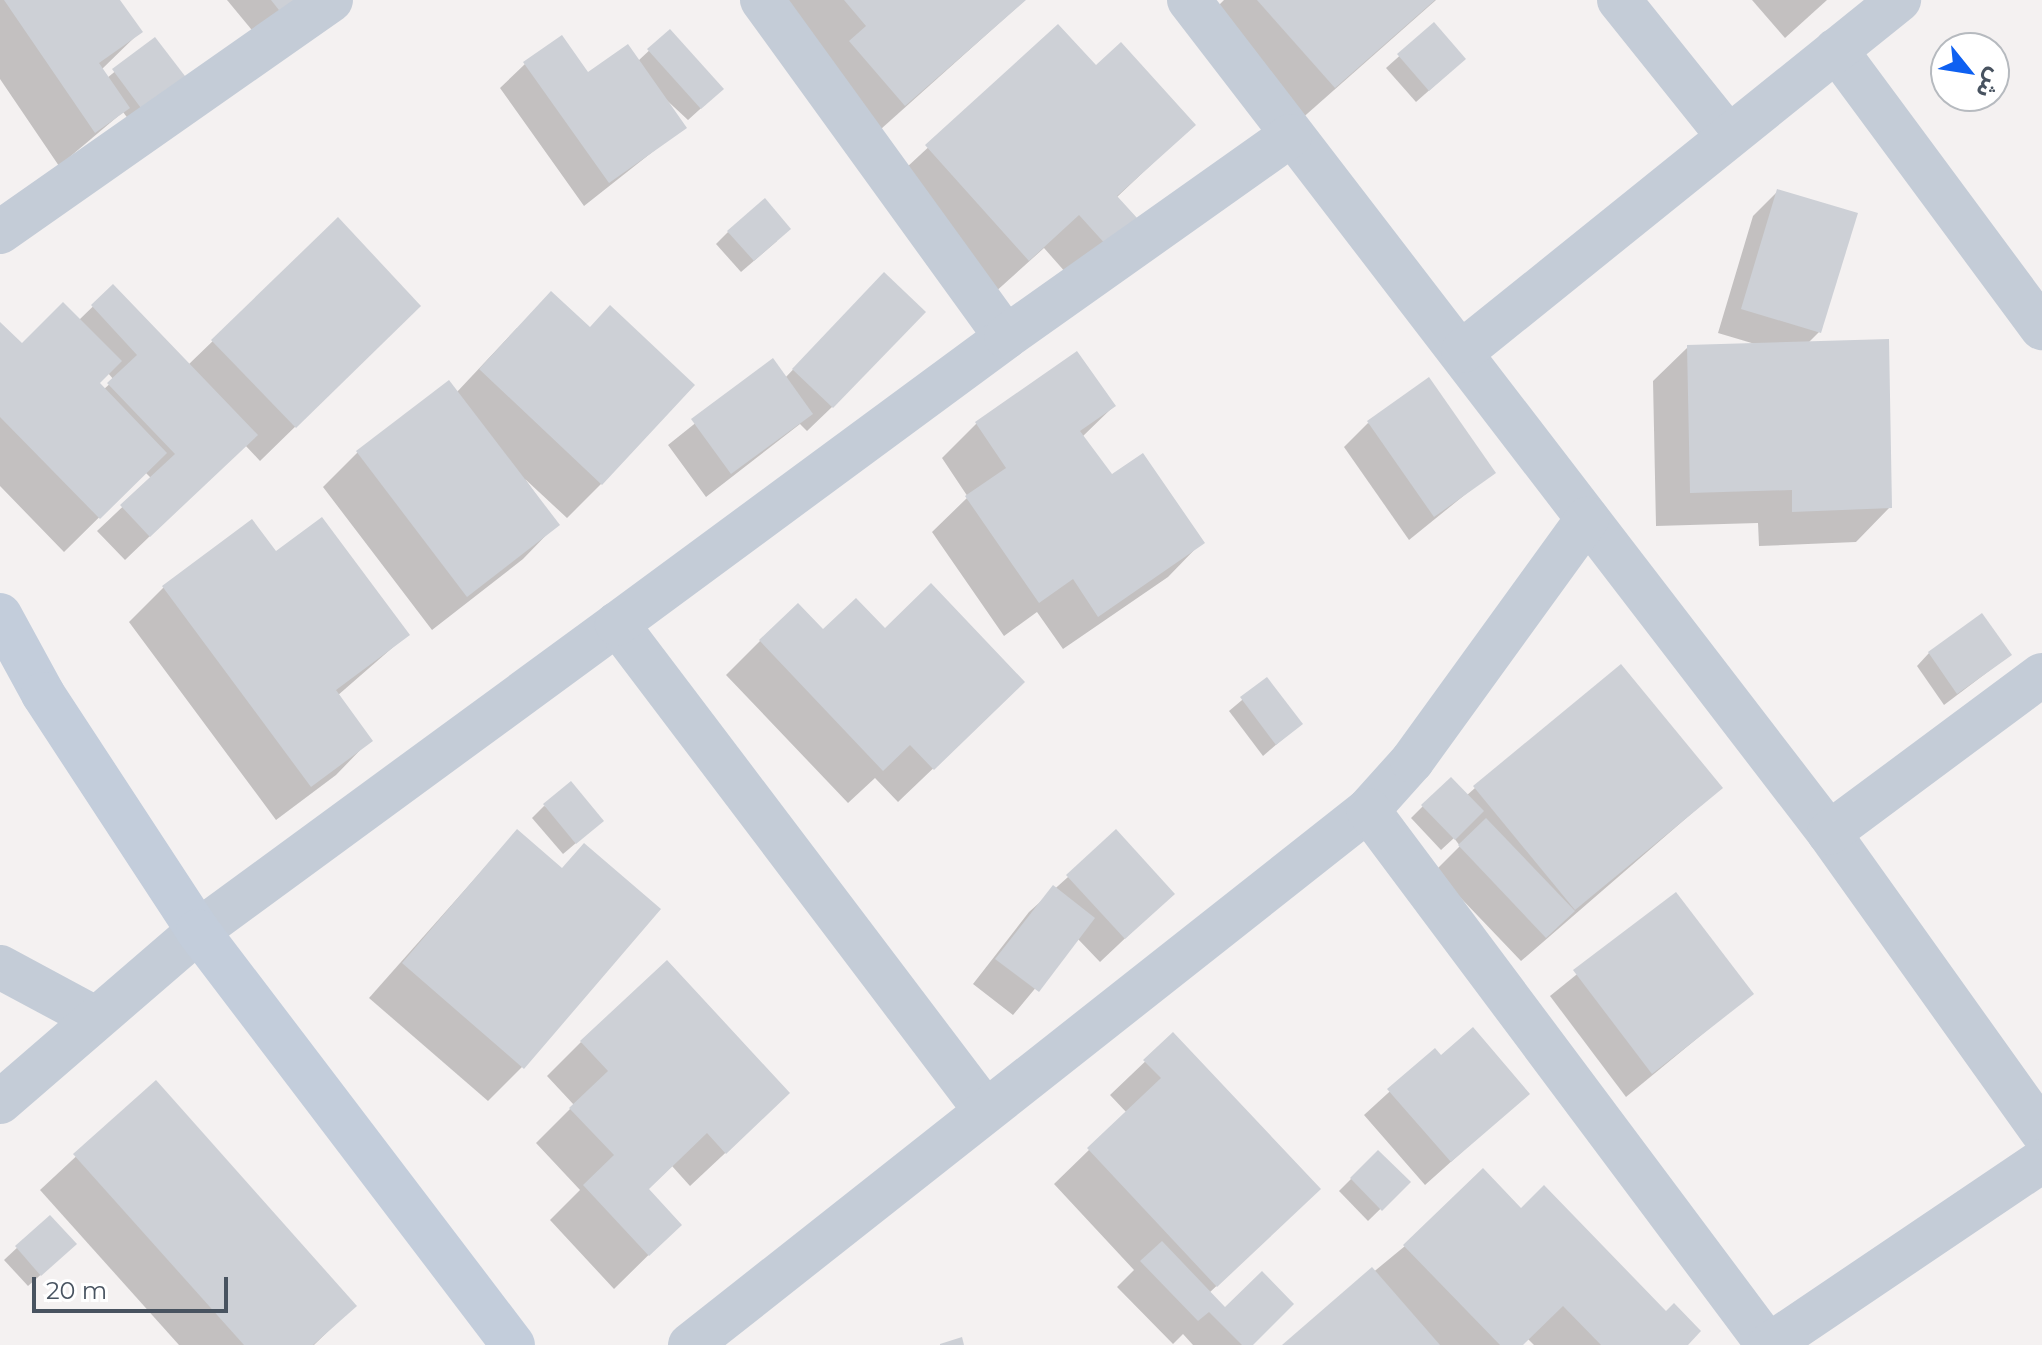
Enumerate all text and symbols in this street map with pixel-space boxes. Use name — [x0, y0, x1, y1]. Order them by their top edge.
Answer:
north arrow — [1930, 32, 2010, 112]
text: ش — [1970, 63, 2009, 103]
scale bar — [36, 1261, 232, 1311]
text: 20 m — [46, 1276, 107, 1305]

